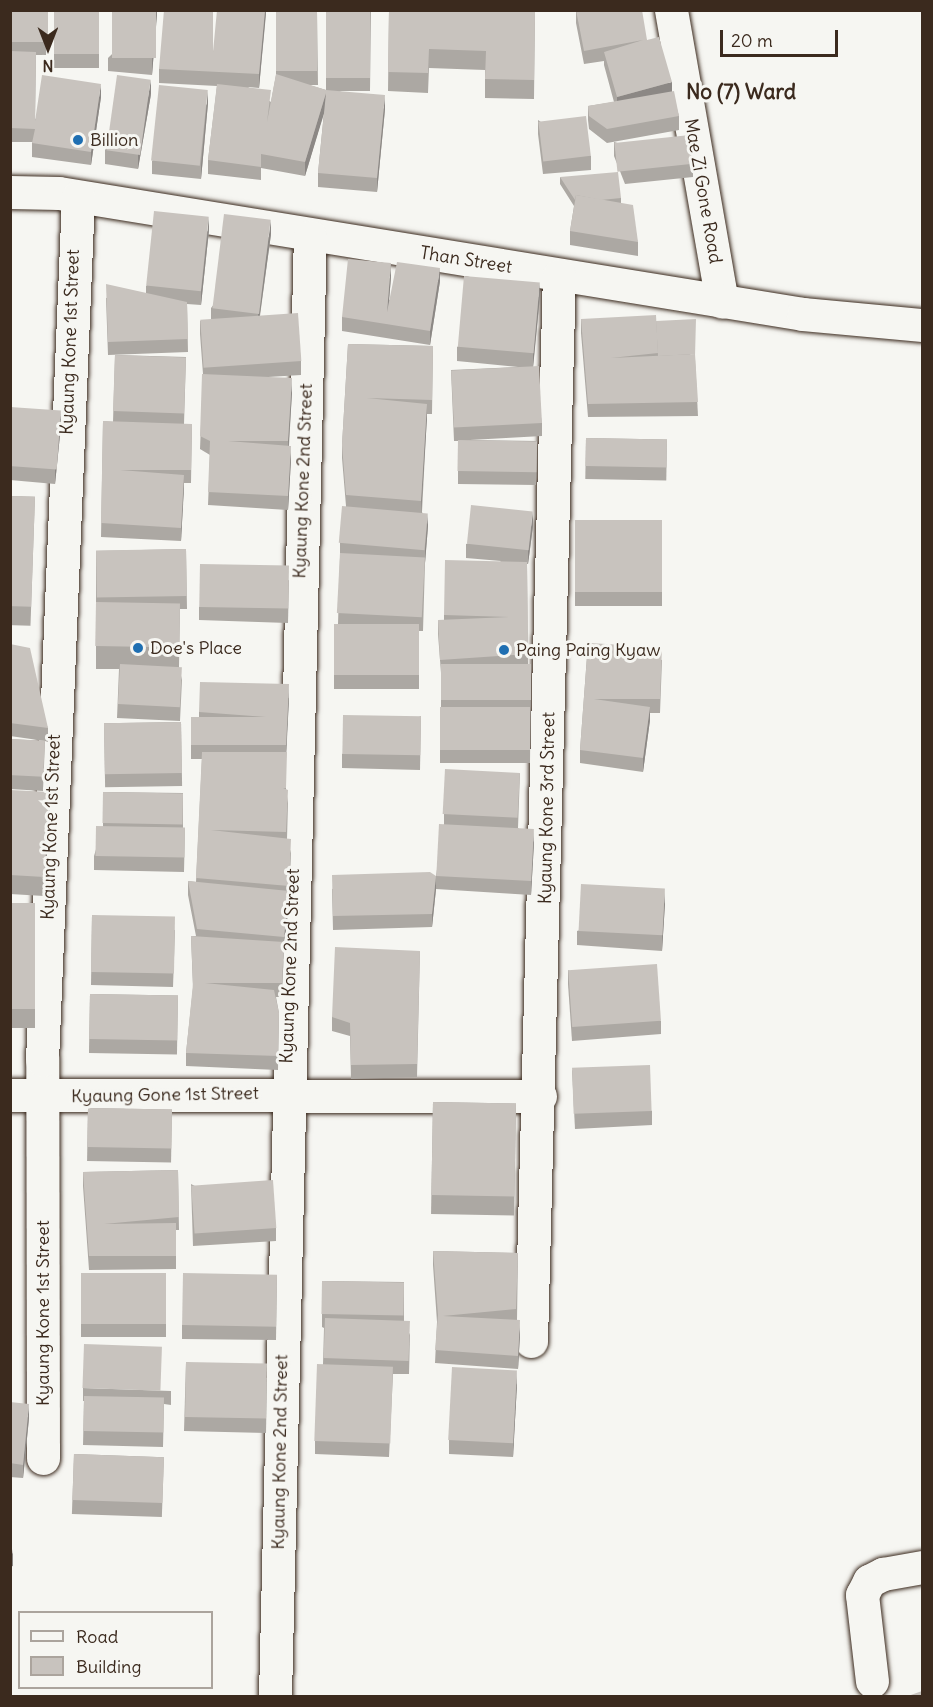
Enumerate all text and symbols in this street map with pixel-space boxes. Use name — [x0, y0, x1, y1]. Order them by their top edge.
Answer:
north arrow — [18, 18, 78, 78]
scale bar — [723, 18, 842, 56]
text: 20 m — [731, 29, 773, 52]
text: N — [42, 56, 54, 76]
district label: No (7) Ward — [686, 79, 796, 105]
street label: Mae Zi Gone Road — [680, 117, 726, 265]
place label: Billion — [90, 129, 138, 151]
marker: Billion — [71, 133, 85, 147]
street label: Than Street — [418, 242, 514, 278]
street label: Kyaung Kone 1st Street — [56, 249, 84, 435]
street label: Kyaung Kone 2nd Street — [289, 383, 317, 579]
place label: Doe's Place — [150, 637, 242, 659]
place label: Paing Paing Kyaw — [516, 639, 660, 661]
marker: Doe's Place — [131, 641, 145, 655]
marker: Paing Paing Kyaw — [497, 643, 511, 657]
street label: Kyaung Kone 3rd Street — [535, 712, 559, 904]
street label: Kyaung Kone 1st Street — [37, 734, 65, 920]
street label: Kyaung Kone 2nd Street — [276, 868, 304, 1064]
street label: Kyaung Gone 1st Street — [71, 1083, 259, 1107]
street label: Kyaung Kone 1st Street — [32, 1220, 54, 1406]
street label: Kyaung Kone 2nd Street — [267, 1354, 293, 1550]
legend — [18, 1611, 213, 1689]
text: Road — [76, 1625, 118, 1648]
text: Building — [76, 1655, 141, 1678]

